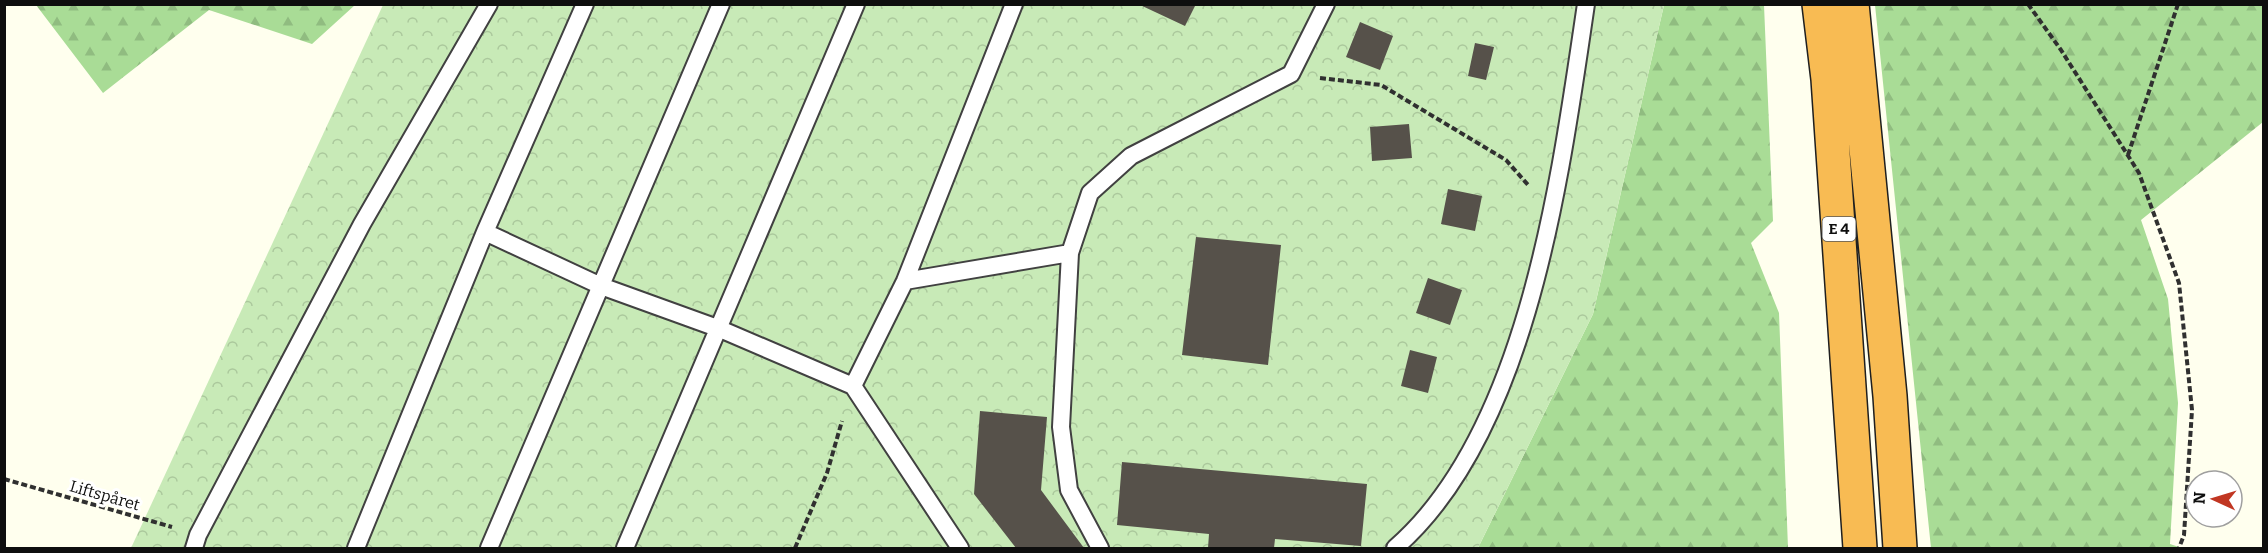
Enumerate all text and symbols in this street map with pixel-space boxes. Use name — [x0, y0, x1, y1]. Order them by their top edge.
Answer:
road number: E 4 — [1822, 217, 1856, 241]
north arrow — [2184, 469, 2244, 529]
street label: Liftspåret — [68, 476, 142, 515]
text: N — [2190, 491, 2209, 505]

